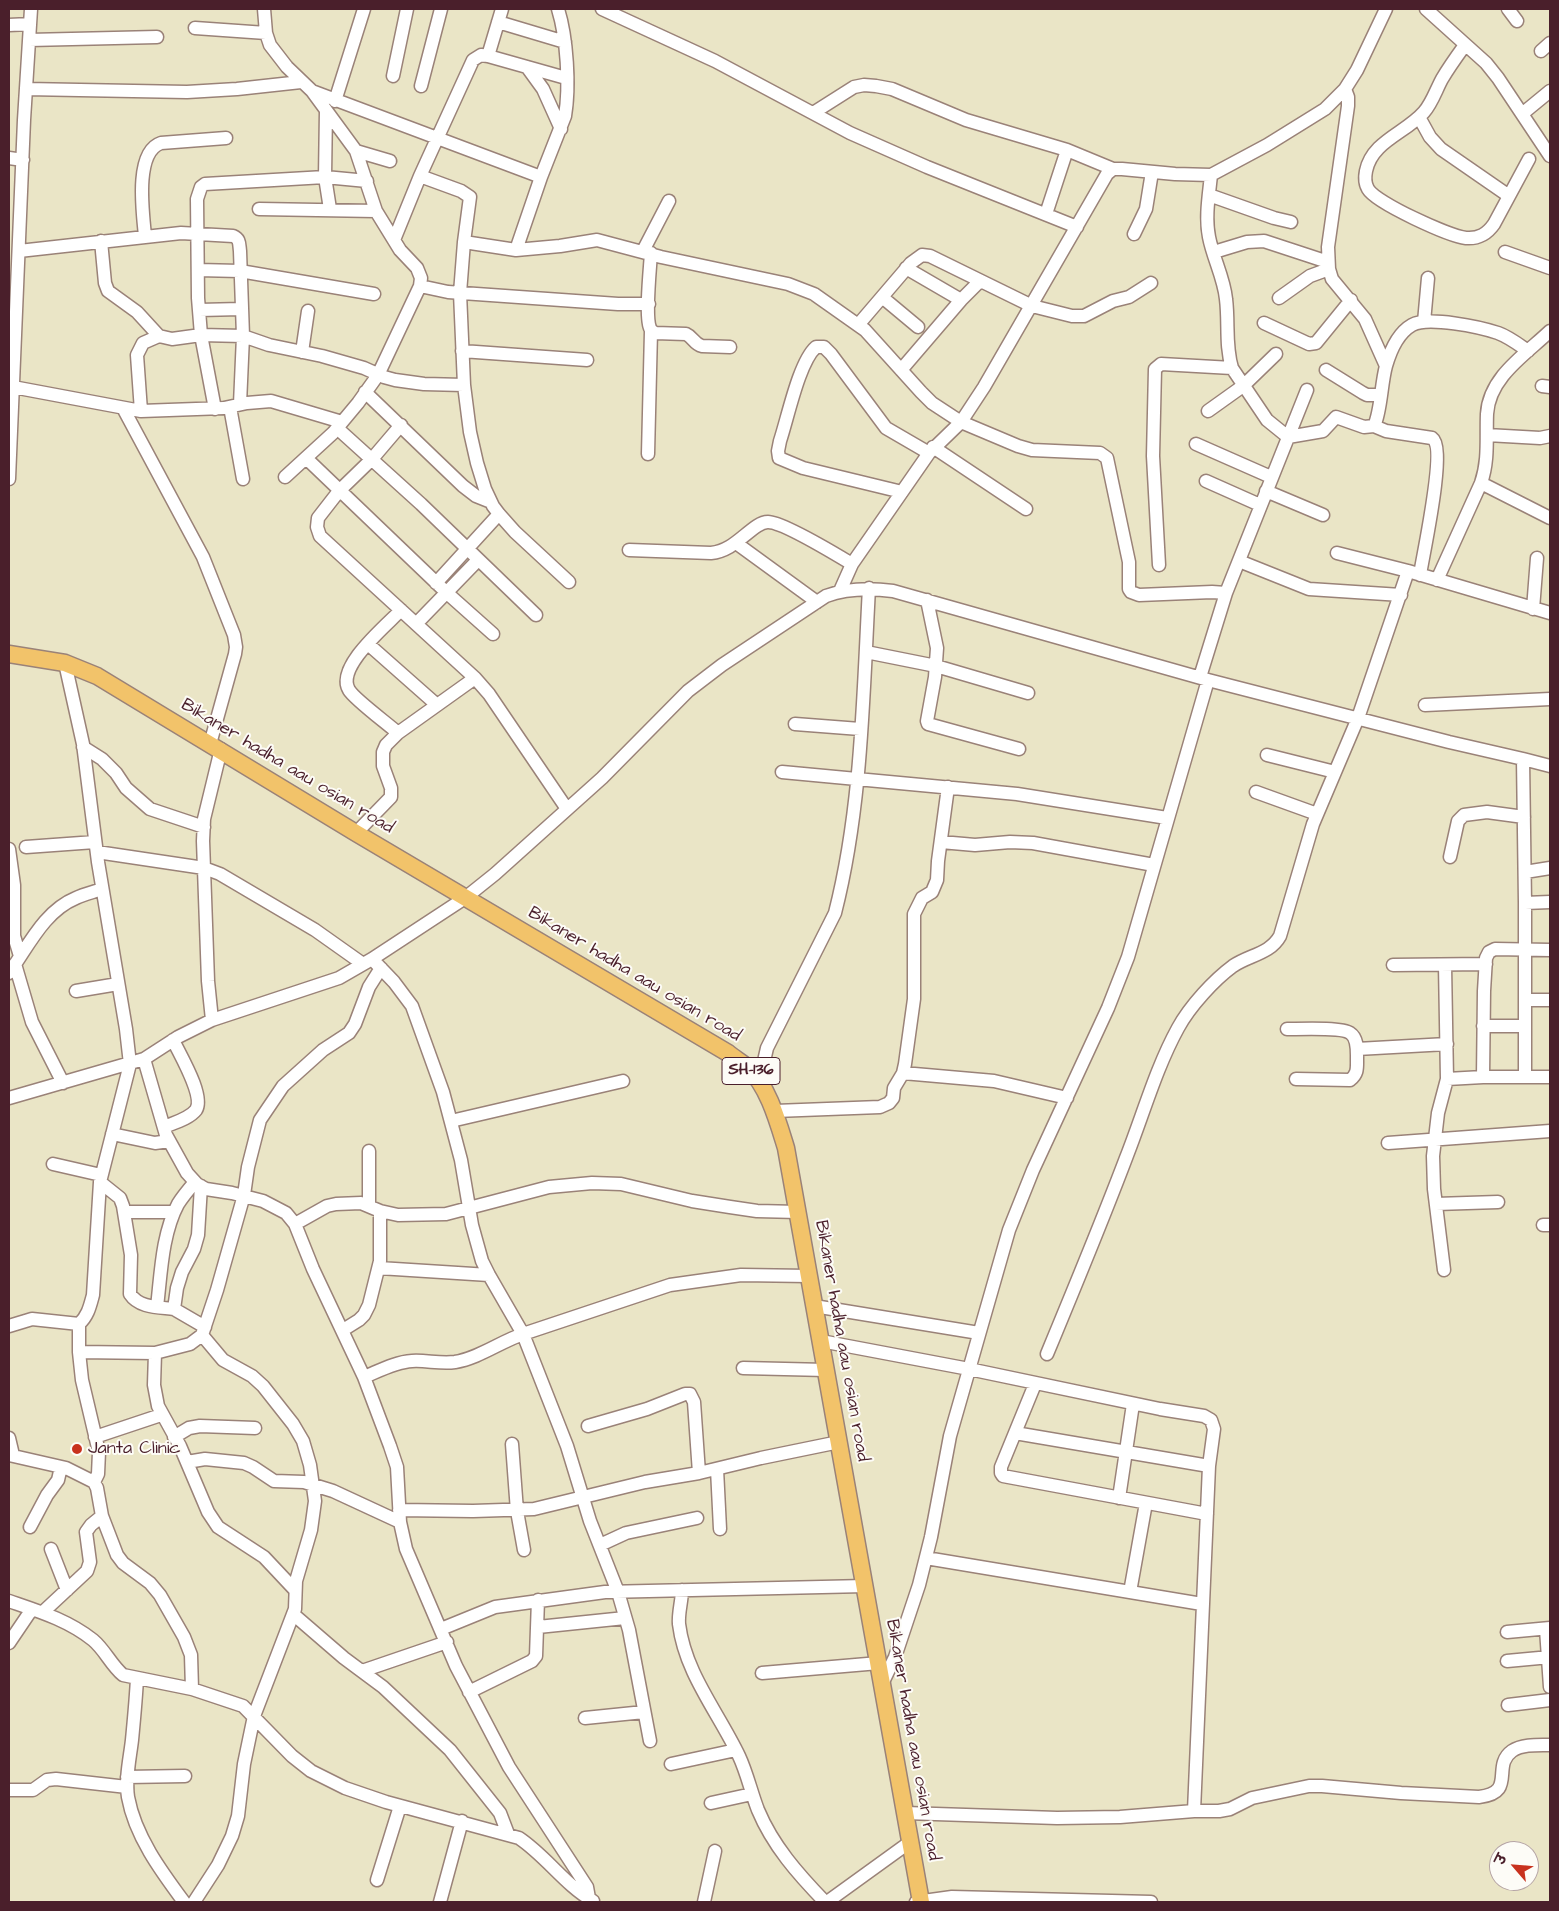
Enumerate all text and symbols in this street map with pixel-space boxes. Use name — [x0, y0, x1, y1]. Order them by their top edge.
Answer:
street label: Bikaner hadha aau osian road — [177, 695, 397, 839]
street label: Bikaner hadha aau osian road — [524, 903, 744, 1047]
road number: SH-136 — [722, 1058, 780, 1084]
street label: Bikaner hadha aau osian road — [809, 1219, 873, 1463]
place label: Janta Clinic — [88, 1438, 181, 1460]
marker: Janta Clinic — [70, 1442, 84, 1456]
street label: Bikaner hadha aau osian road — [880, 1618, 944, 1862]
north arrow — [1489, 1841, 1539, 1891]
text: उ — [1490, 1851, 1513, 1868]

